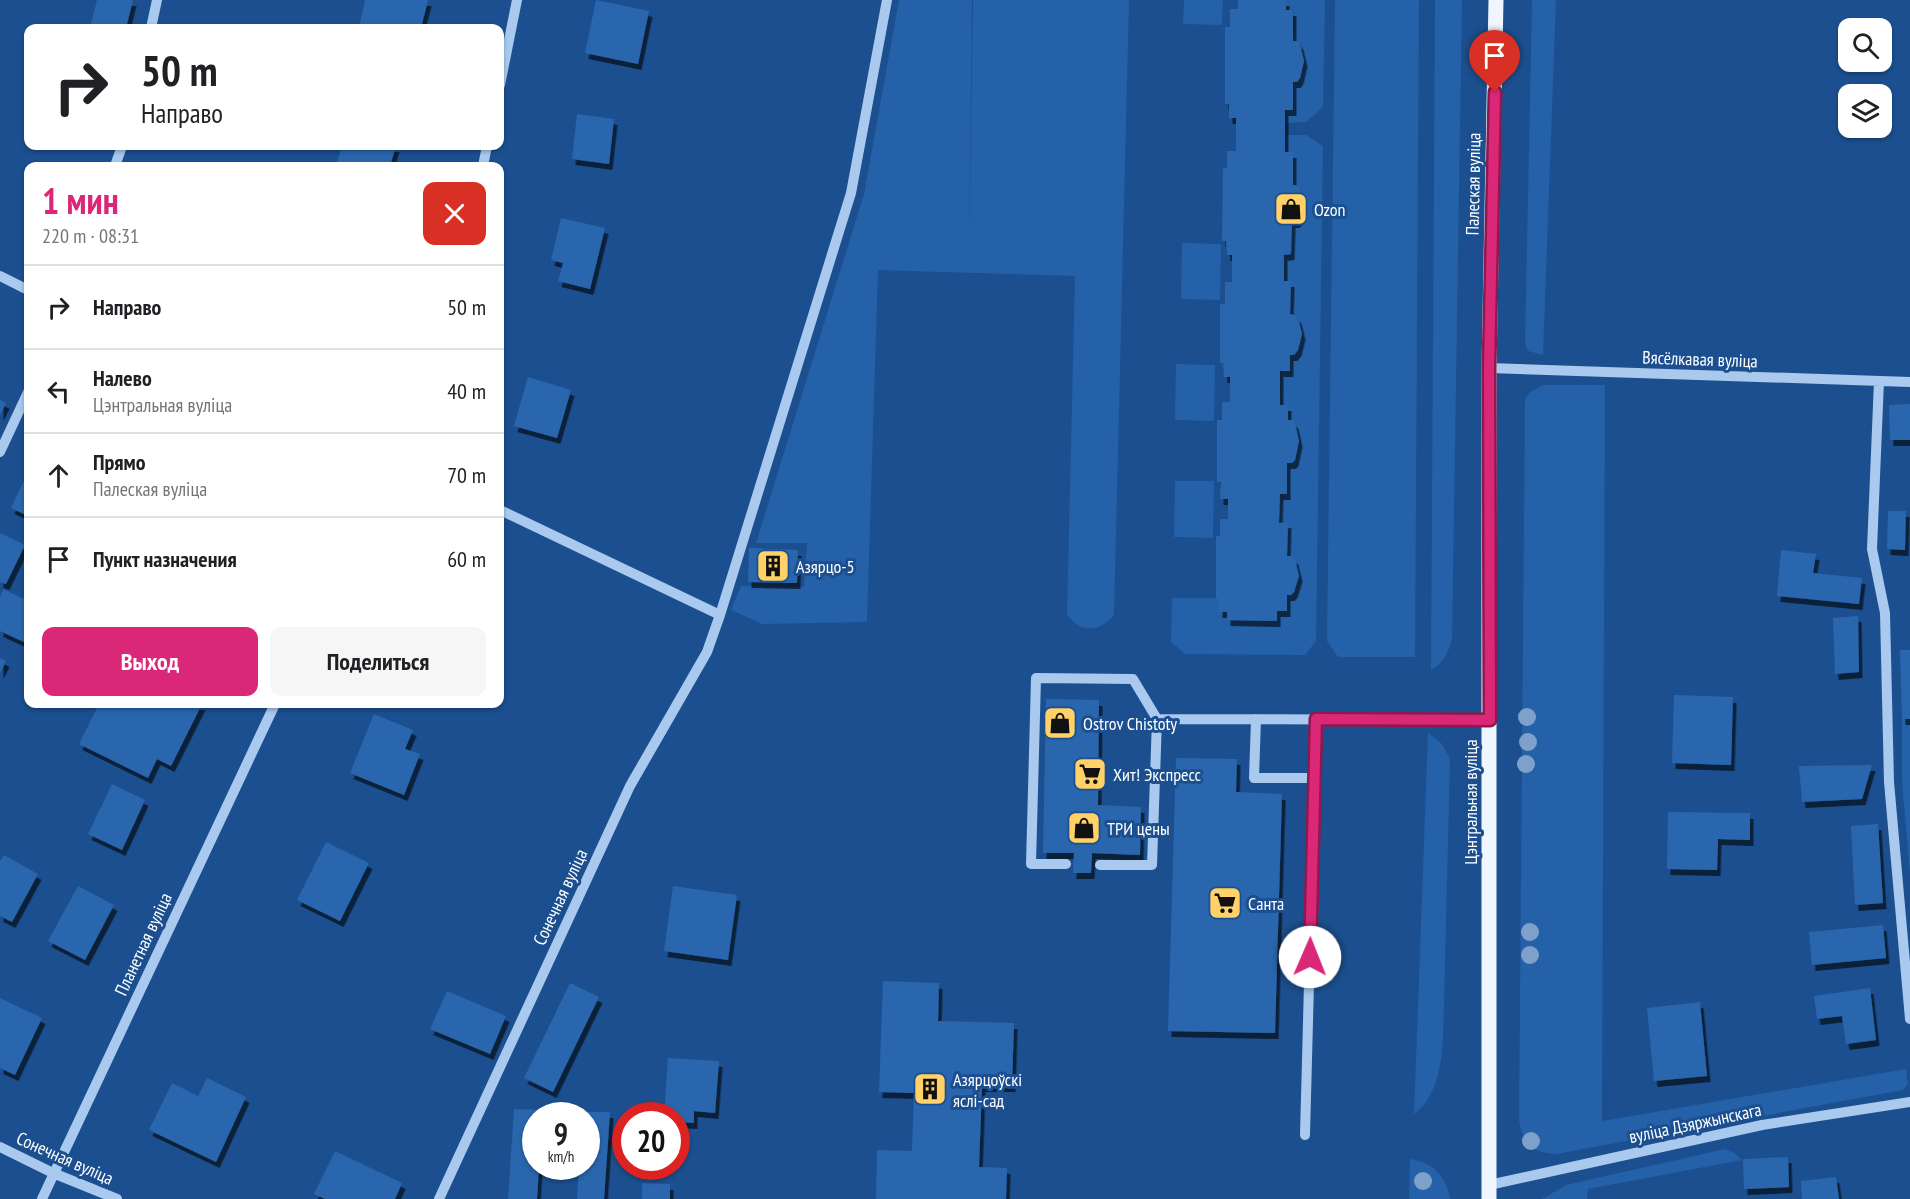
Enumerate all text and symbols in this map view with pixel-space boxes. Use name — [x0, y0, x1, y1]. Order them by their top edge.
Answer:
map controls — [1838, 18, 1892, 138]
button: search — [1838, 18, 1892, 72]
pin — [1469, 30, 1520, 92]
icon: arrive — [1478, 39, 1511, 72]
text: 50 m — [141, 43, 218, 98]
icon: right — [42, 48, 120, 126]
button: layers — [1838, 84, 1892, 138]
text: Направо — [141, 96, 223, 130]
street label: Палеская вуліца — [1461, 132, 1485, 236]
text: 1 мин — [42, 177, 119, 224]
button: close — [423, 182, 486, 245]
shop icon: Ozon — [1273, 191, 1309, 227]
place label: Ozon — [1314, 198, 1346, 221]
text: 220 m · 08:31 — [42, 223, 139, 249]
icon: right — [42, 291, 75, 324]
text: Направо — [93, 293, 161, 321]
text: 50 m — [447, 293, 486, 321]
street label: Вясёлкавая вуліца — [1642, 345, 1758, 373]
text: Налево — [93, 364, 152, 392]
icon: left — [42, 375, 75, 408]
text: 40 m — [447, 377, 486, 405]
text: Цэнтральная вуліца — [93, 392, 232, 418]
text: Прямо — [93, 448, 146, 476]
icon: ahead — [42, 459, 75, 492]
text: 70 m — [447, 461, 486, 489]
text: Палеская вуліца — [93, 476, 207, 502]
icon: arrive — [42, 543, 75, 576]
text: Пункт назначения — [93, 545, 237, 573]
text: 60 m — [447, 545, 486, 573]
building icon: Азярцо-5 — [755, 548, 791, 584]
place label: Азярцо-5 — [796, 555, 855, 578]
button: Выход — [42, 627, 258, 696]
button: Поделиться — [270, 627, 486, 696]
shop icon: Ostrov Chistoty — [1042, 705, 1078, 741]
place label: Ostrov Chistoty — [1083, 712, 1177, 735]
street label: Цэнтральная вуліца — [1459, 739, 1482, 865]
supermarket icon: Хит! Экспресс — [1072, 756, 1108, 792]
place label: Хит! Экспресс — [1113, 763, 1201, 786]
shop icon: ТРИ цены — [1066, 810, 1102, 846]
place label: ТРИ цены — [1107, 817, 1170, 840]
street label: Сонечная вуліца — [528, 845, 592, 949]
supermarket icon: Санта — [1207, 885, 1243, 921]
street label: Планетная вуліца — [109, 889, 177, 999]
place label: Санта — [1248, 892, 1284, 915]
position arrow — [1278, 925, 1342, 989]
place label: Азярцоўскі яслі-сад — [953, 1068, 1022, 1112]
building icon: Азярцоўскі яслі-сад — [912, 1071, 948, 1107]
street label: вуліца Дзяржынскага — [1627, 1098, 1763, 1148]
speed limit sign: 20 — [612, 1102, 690, 1180]
text: 9 — [554, 1114, 568, 1153]
street label: Сонечная вуліца — [13, 1126, 117, 1190]
text: km/h — [548, 1147, 574, 1166]

